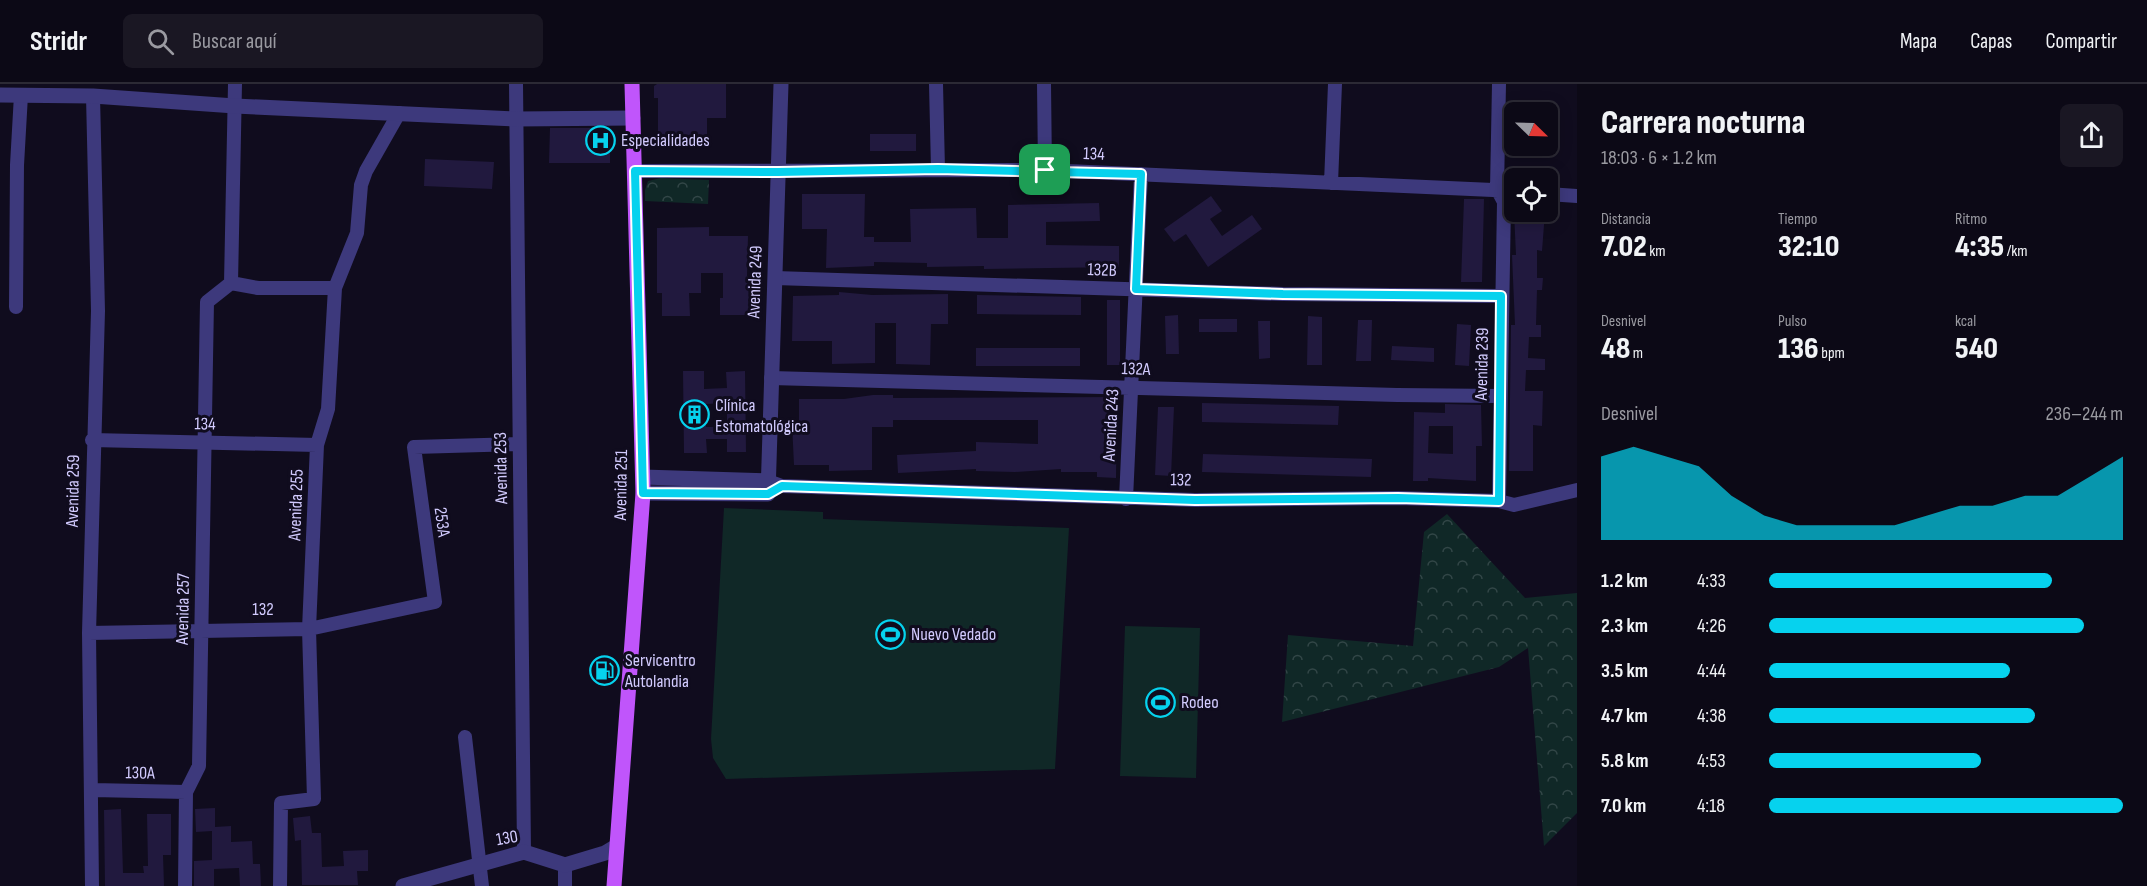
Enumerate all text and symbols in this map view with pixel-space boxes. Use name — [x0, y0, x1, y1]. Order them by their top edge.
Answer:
search box — [123, 14, 543, 68]
text: Stridr — [30, 25, 87, 58]
icon: search — [144, 25, 177, 58]
text: Buscar aquí — [192, 28, 277, 55]
text: Mapa — [1900, 29, 1937, 54]
text: Capas — [1970, 29, 2012, 54]
text: Compartir — [2045, 29, 2117, 54]
north arrow — [1504, 102, 1558, 156]
map controls — [1504, 102, 1558, 222]
text: Carrera nocturna — [1601, 103, 1805, 143]
button: share — [2060, 104, 2123, 167]
hospital icon: Especialidades — [584, 124, 616, 156]
place label: Especialidades — [621, 130, 710, 151]
street label: 134 — [1083, 143, 1106, 165]
pin — [1019, 144, 1070, 195]
text: 18:03 · 6 × 1.2 km — [1601, 146, 1717, 170]
icon: arrive — [1028, 153, 1061, 186]
button: locate — [1504, 168, 1558, 222]
text: Distancia — [1601, 210, 1651, 229]
text: Tiempo — [1778, 210, 1817, 229]
text: Ritmo — [1955, 210, 1987, 229]
text: 7.02 — [1601, 229, 1647, 265]
text: 32:10 — [1778, 229, 1839, 265]
text: 4:35 — [1955, 229, 2004, 265]
text: km — [1647, 242, 1666, 261]
text: /km — [2004, 242, 2028, 261]
street label: Avenida 249 — [743, 245, 767, 320]
street label: 132B — [1087, 259, 1117, 281]
text: Desnivel — [1601, 312, 1646, 331]
text: Pulso — [1778, 312, 1807, 331]
text: kcal — [1955, 312, 1976, 331]
street label: Avenida 239 — [1471, 327, 1493, 402]
text: 48 — [1601, 331, 1630, 367]
text: 136 — [1778, 331, 1819, 367]
text: 540 — [1955, 331, 1998, 367]
text: m — [1630, 344, 1643, 363]
text: bpm — [1819, 344, 1845, 363]
street label: 132A — [1121, 358, 1151, 380]
street label: Avenida 243 — [1099, 388, 1123, 463]
place label: Clínica Estomatológica — [715, 395, 808, 437]
building icon: Clínica Estomatológica — [678, 399, 710, 431]
text: Desnivel — [1601, 402, 1658, 426]
text: 236–244 m — [2046, 402, 2123, 426]
street label: 134 — [194, 413, 216, 435]
street label: Avenida 253 — [490, 432, 512, 505]
street label: Avenida 251 — [610, 449, 632, 522]
street label: Avenida 259 — [62, 455, 84, 528]
street label: Avenida 255 — [284, 469, 308, 542]
street label: 132 — [1170, 469, 1192, 491]
street label: 253A — [430, 506, 455, 539]
text: 1.2 km — [1601, 569, 1648, 593]
text: 4:33 — [1697, 569, 1726, 593]
street label: Avenida 257 — [172, 572, 194, 646]
street label: 132 — [252, 599, 274, 620]
text: 2.3 km — [1601, 614, 1648, 638]
text: 4:26 — [1697, 614, 1726, 638]
sports icon: Nuevo Vedado — [874, 618, 906, 650]
place label: Nuevo Vedado — [911, 624, 996, 645]
place label: Servicentro Autolandia — [624, 650, 696, 692]
fuel station icon: Servicentro Autolandia — [588, 654, 620, 686]
text: 3.5 km — [1601, 659, 1648, 683]
text: 4:44 — [1697, 659, 1726, 683]
sports icon: Rodeo — [1144, 686, 1176, 718]
place label: Rodeo — [1181, 692, 1219, 713]
text: 4.7 km — [1601, 704, 1648, 728]
text: 4:38 — [1697, 704, 1726, 728]
text: 5.8 km — [1601, 749, 1649, 773]
text: 4:53 — [1697, 749, 1726, 773]
street label: 130A — [125, 762, 155, 784]
text: 7.0 km — [1601, 794, 1646, 818]
text: 4:18 — [1697, 794, 1725, 818]
street label: 130 — [494, 826, 520, 850]

